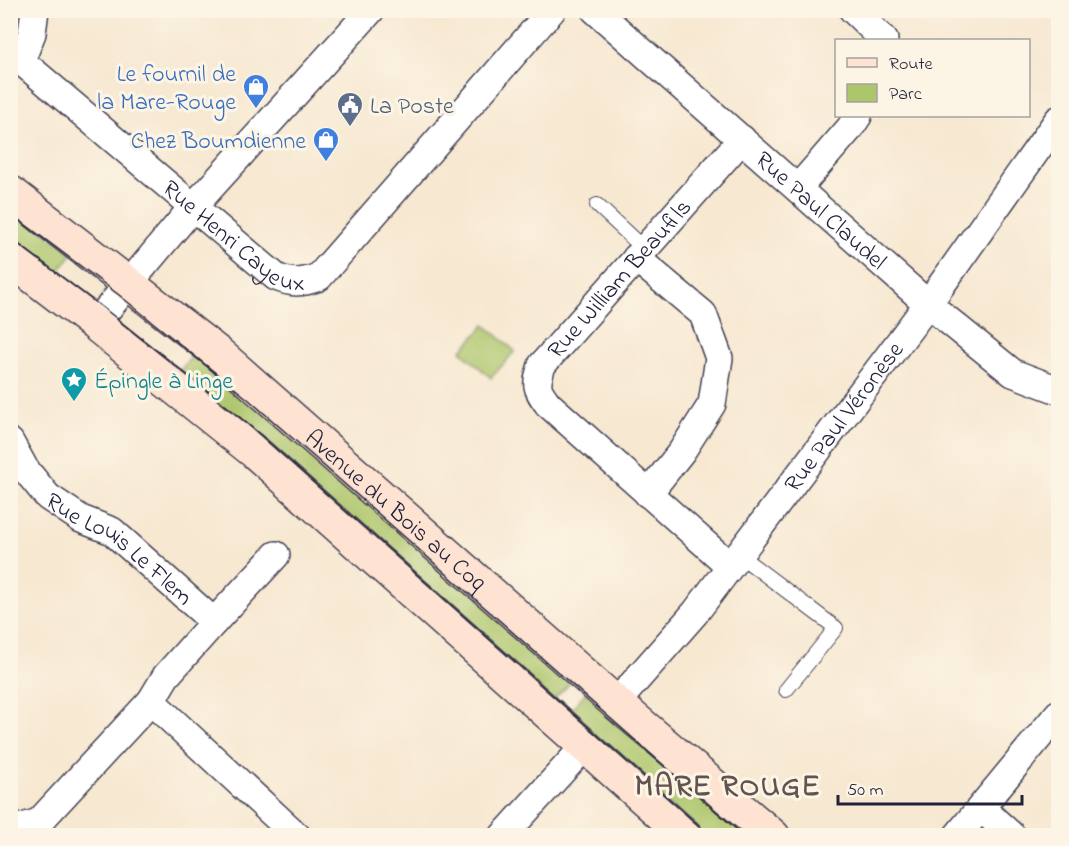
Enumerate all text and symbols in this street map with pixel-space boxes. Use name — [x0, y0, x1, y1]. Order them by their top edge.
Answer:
legend — [835, 39, 1030, 117]
text: Route — [889, 52, 934, 78]
place label: Le fournil de la Mare-Rouge — [97, 58, 236, 121]
shop icon: Le fournil de la Mare-Rouge — [241, 72, 271, 110]
text: Parc — [889, 82, 922, 108]
public building icon: La Poste — [335, 90, 365, 128]
place label: La Poste — [370, 90, 454, 125]
place label: Chez Boumdienne — [131, 125, 306, 160]
shop icon: Chez Boumdienne — [311, 125, 341, 163]
street label: Rue Paul Claudel — [746, 144, 893, 279]
street label: Rue Henri Cayeux — [153, 173, 306, 302]
street label: Rue William Beaufils — [540, 192, 701, 367]
street label: Rue Paul Véronèse — [777, 335, 914, 500]
place icon: Épingle à Linge — [59, 365, 89, 403]
place label: Épingle à Linge — [94, 365, 233, 400]
street label: Avenue du Bois au Coq — [296, 422, 492, 601]
street label: Rue Louis Le Flem — [38, 485, 200, 615]
district label: MARE ROUGE — [635, 766, 821, 810]
scale bar — [838, 768, 1022, 806]
text: 50 m — [847, 778, 884, 804]

